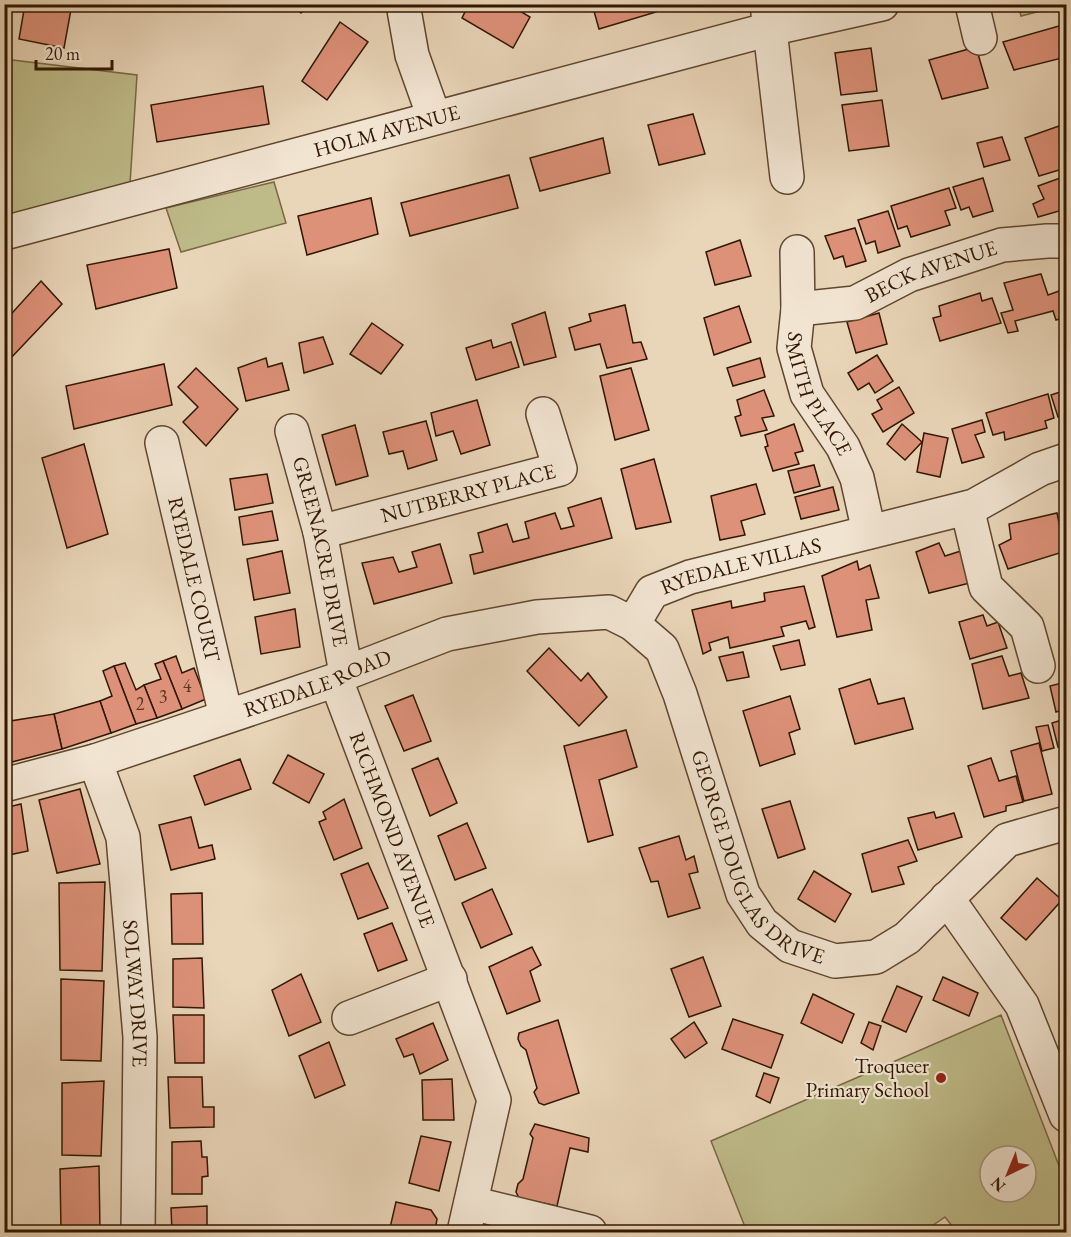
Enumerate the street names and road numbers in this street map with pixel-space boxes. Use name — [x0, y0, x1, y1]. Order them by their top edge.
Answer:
street label: HOLM AVENUE — [311, 98, 463, 163]
street label: BECK AVENUE — [860, 234, 1000, 309]
street label: SMITH PLACE — [780, 331, 859, 460]
street label: GREENACRE DRIVE — [287, 453, 355, 649]
street label: NUTBERRY PLACE — [378, 457, 558, 529]
street label: RYEDALE COURT — [162, 494, 227, 665]
street label: RYEDALE VILLAS — [656, 531, 824, 600]
street label: RYEDALE ROAD — [240, 643, 395, 723]
street label: RICHMOND AVENUE — [344, 728, 442, 931]
street label: GEORGE DOUGLAS DRIVE — [685, 746, 828, 970]
street label: SOLWAY DRIVE — [117, 919, 154, 1067]

